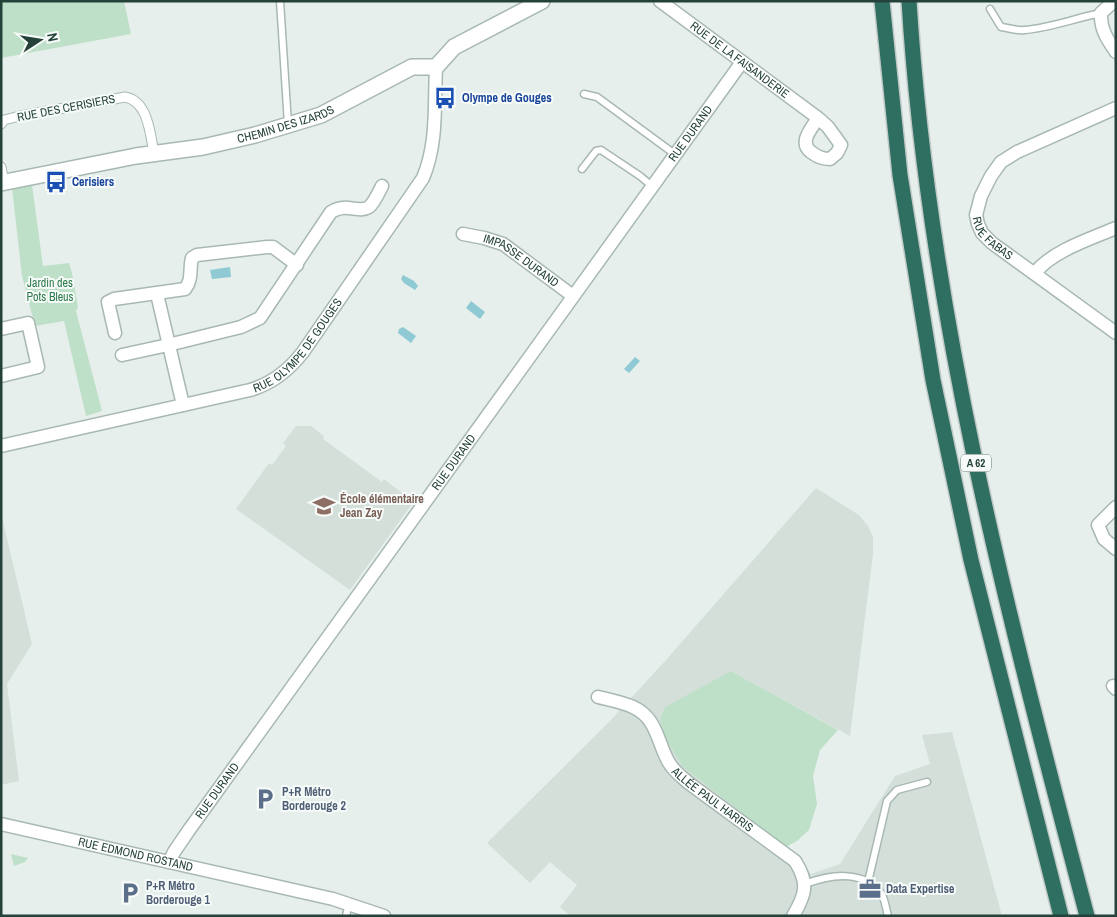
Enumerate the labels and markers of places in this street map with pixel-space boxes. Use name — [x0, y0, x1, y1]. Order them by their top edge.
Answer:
bus stop icon: Olympe de Gouges — [432, 85, 458, 111]
place label: Olympe de Gouges — [462, 90, 552, 106]
bus stop icon: Cerisiers — [43, 169, 69, 195]
place label: Cerisiers — [72, 174, 115, 190]
place label: École élémentaire Jean Zay — [340, 491, 424, 521]
school or university icon: École élémentaire Jean Zay — [311, 493, 337, 519]
place label: P+R Métro Borderouge 2 — [282, 784, 347, 814]
parking icon: P+R Métro Borderouge 2 — [252, 786, 278, 812]
office icon: Data Expertise — [857, 876, 883, 902]
place label: P+R Métro Borderouge 1 — [146, 878, 211, 908]
parking icon: P+R Métro Borderouge 1 — [117, 880, 143, 906]
place label: Data Expertise — [886, 881, 955, 897]

